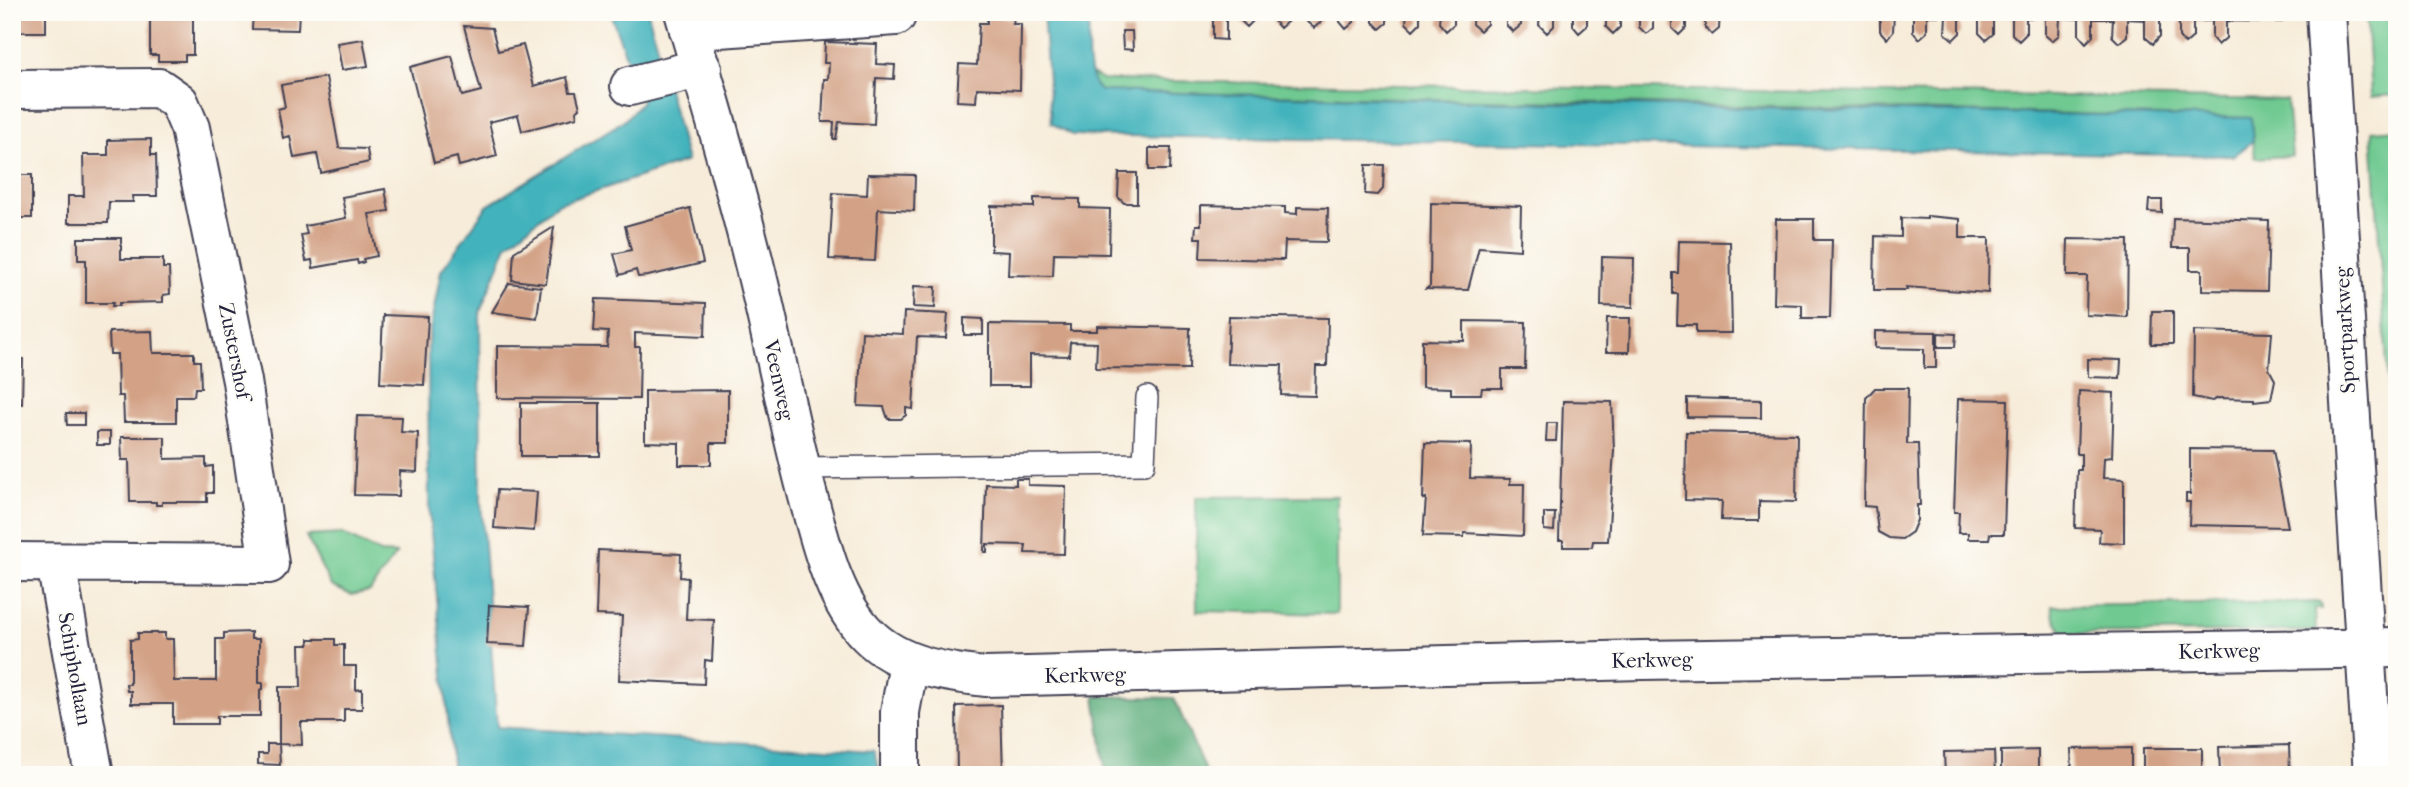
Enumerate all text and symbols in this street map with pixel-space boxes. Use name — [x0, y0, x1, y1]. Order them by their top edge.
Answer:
street label: Sportparkweg — [2330, 265, 2360, 394]
street label: Zustershof — [214, 301, 257, 405]
street label: Veenweg — [759, 336, 799, 423]
street label: Schiphollaan — [53, 610, 97, 728]
street label: Kerkweg — [2178, 638, 2261, 664]
street label: Kerkweg — [1611, 647, 1694, 673]
street label: Kerkweg — [1044, 662, 1127, 688]

